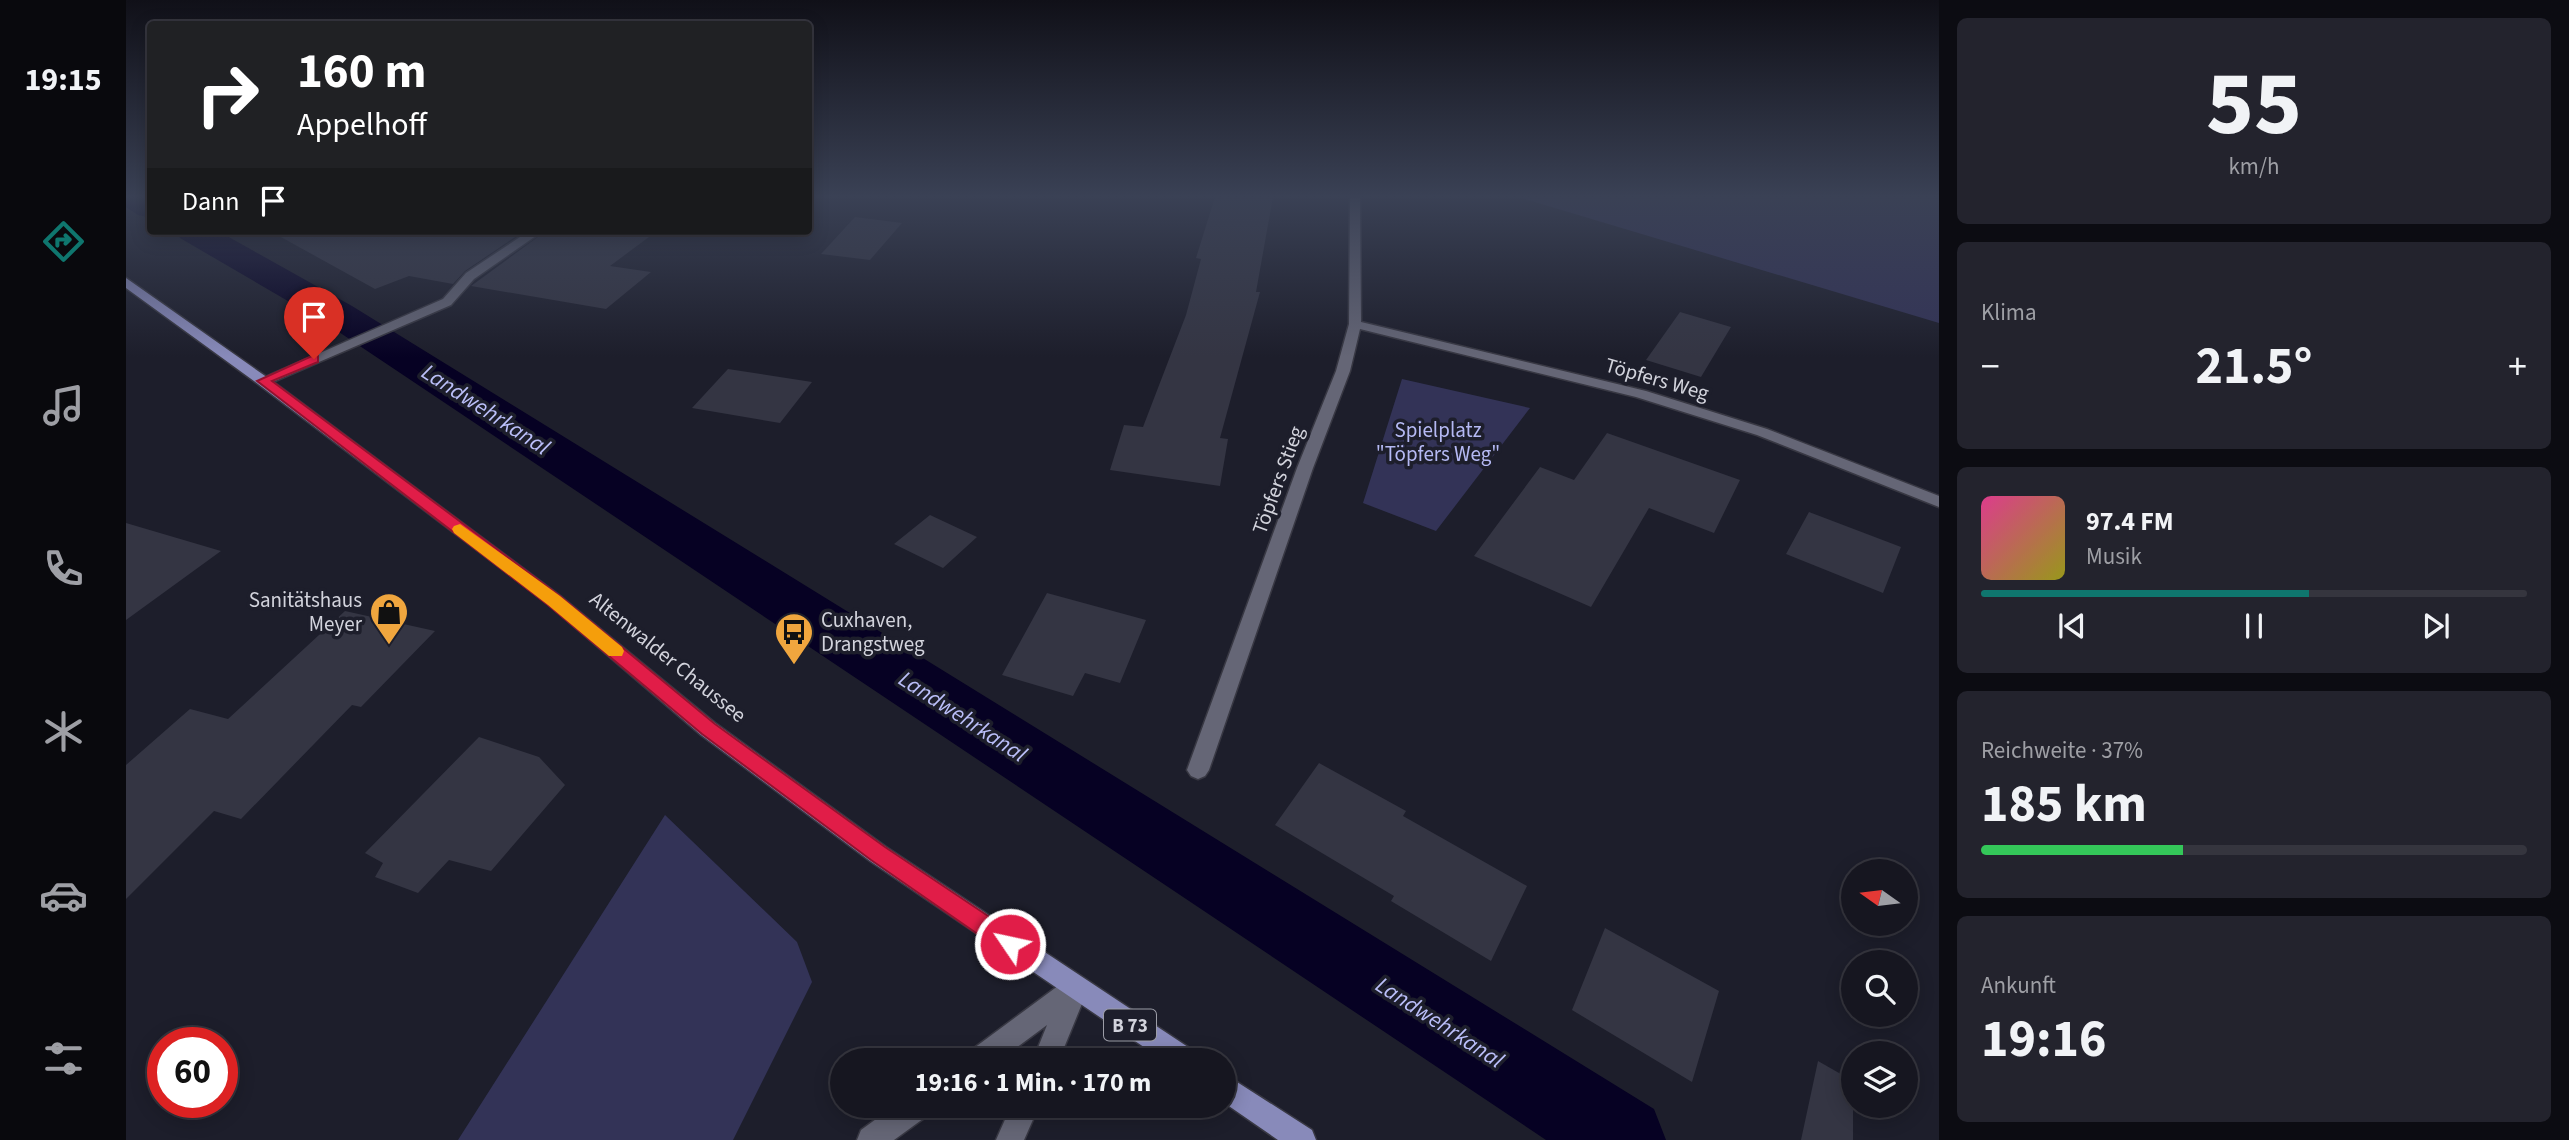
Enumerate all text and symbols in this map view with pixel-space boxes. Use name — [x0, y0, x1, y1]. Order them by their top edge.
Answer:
text: 160 m — [297, 37, 426, 107]
text: 55 — [2206, 40, 2302, 169]
icon: right — [182, 49, 273, 140]
text: 19:15 — [24, 57, 102, 103]
text: Appelhoff — [297, 102, 427, 148]
text: km/h — [2228, 150, 2280, 183]
icon: arrive — [254, 182, 292, 220]
text: Dann — [182, 183, 240, 220]
icon: directions — [39, 217, 88, 266]
pin — [284, 287, 344, 359]
text: Klima — [1981, 296, 2037, 329]
icon: arrive — [295, 298, 333, 336]
text: 21.5° — [2196, 330, 2312, 404]
text: − — [1981, 340, 2000, 394]
text: + — [2508, 340, 2527, 394]
street label: Töpfers Weg — [1602, 350, 1713, 408]
water label: Landwehrkanal — [415, 356, 557, 463]
icon: music — [39, 381, 88, 430]
park label: Spielplatz "Töpfers Weg" — [1376, 415, 1500, 469]
street label: Töpfers Stieg — [1245, 421, 1312, 538]
text: 97.4 FM — [2086, 503, 2174, 540]
text: Musik — [2086, 540, 2142, 573]
icon: phone — [39, 544, 88, 593]
street label: Altenwalder Chaussee — [583, 584, 753, 730]
place label: Sanitätshaus Meyer — [249, 585, 363, 639]
shop icon: Sanitätshaus Meyer — [368, 591, 410, 646]
place label: Cuxhaven, Drangstweg — [821, 605, 925, 659]
icon: previous — [2053, 607, 2091, 645]
icon: pause — [2235, 607, 2273, 645]
icon: next — [2417, 607, 2455, 645]
bus stop icon: Cuxhaven, Drangstweg — [773, 611, 815, 666]
water label: Landwehrkanal — [892, 663, 1034, 770]
icon: climate — [39, 707, 88, 756]
text: Reichweite · 37% — [1981, 734, 2143, 767]
text: 185 km — [1981, 768, 2147, 842]
north arrow — [1841, 859, 1918, 936]
map controls — [1841, 859, 1918, 1118]
icon: car — [39, 871, 88, 920]
position arrow — [973, 907, 1047, 981]
button: search — [1841, 950, 1918, 1027]
water label: Landwehrkanal — [1369, 969, 1511, 1076]
text: Ankunft — [1981, 969, 2056, 1002]
text: 19:16 — [1981, 1003, 2106, 1077]
road number: B 73 — [1104, 1009, 1156, 1040]
speed limit sign: 60 — [147, 1027, 238, 1118]
icon: filters — [39, 1034, 88, 1083]
button: layers — [1841, 1041, 1918, 1118]
text: 19:16 · 1 Min. · 170 m — [915, 1064, 1151, 1101]

